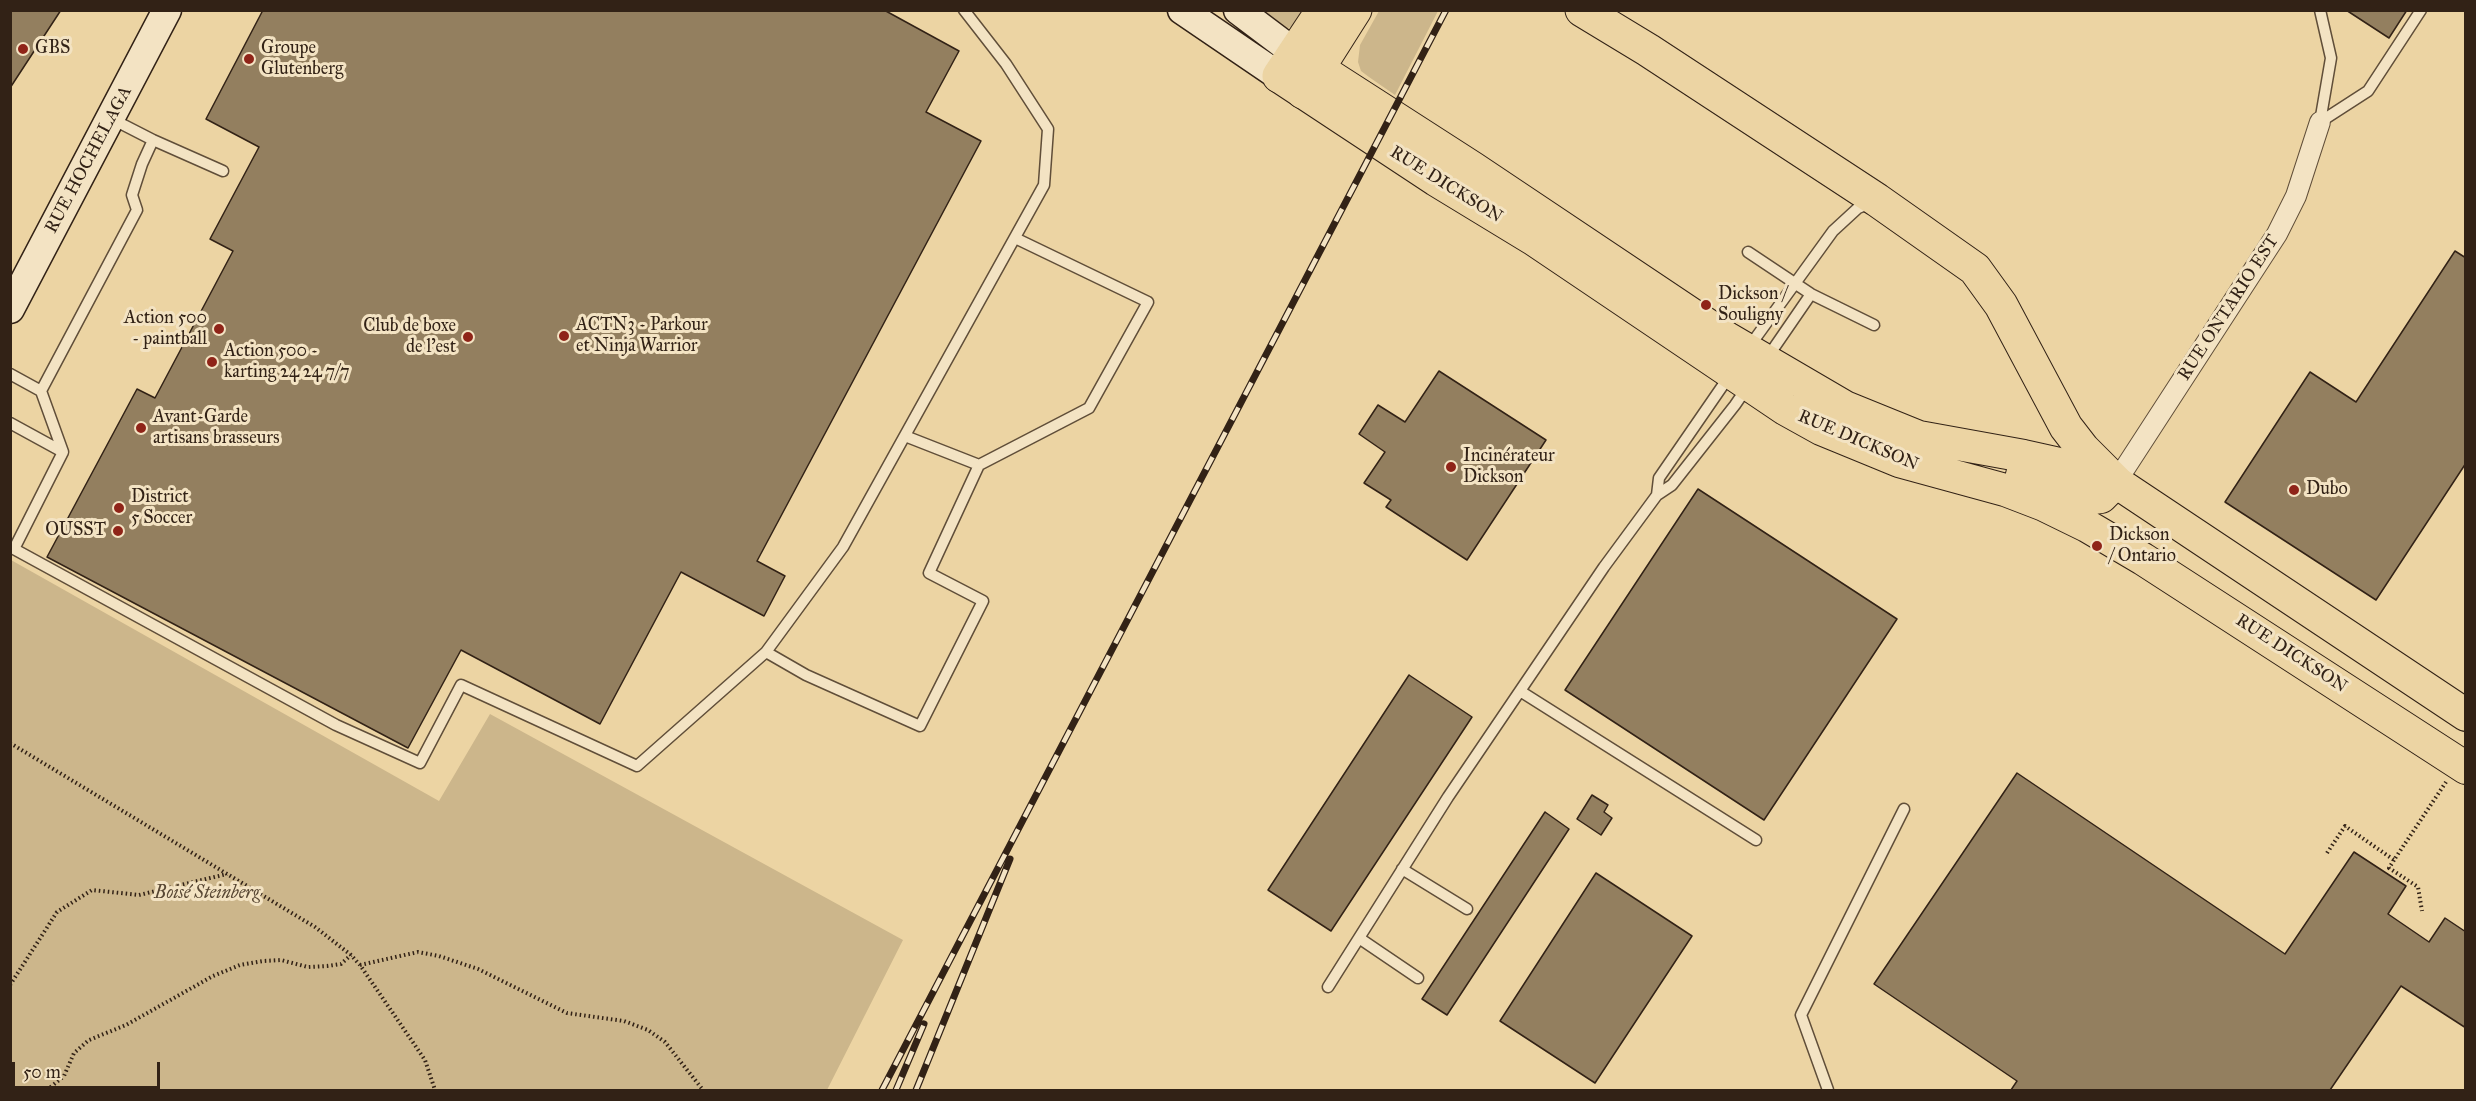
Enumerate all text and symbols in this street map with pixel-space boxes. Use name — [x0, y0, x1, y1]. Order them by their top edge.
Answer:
place label: GBS — [35, 38, 70, 60]
place label: Groupe Glutenberg — [261, 38, 343, 80]
marker: GBS — [16, 42, 30, 56]
marker: Groupe Glutenberg — [242, 52, 256, 66]
street label: RUE HOCHELAGA — [41, 83, 137, 237]
street label: RUE DICKSON — [1386, 142, 1506, 228]
street label: RUE ONTARIO EST — [2174, 231, 2284, 385]
place label: Dickson / Souligny — [1718, 284, 1787, 326]
marker: Dickson / Souligny — [1699, 298, 1713, 312]
place label: Action 500 - paintball — [124, 308, 207, 350]
place label: ACTN3 - Parkour et Ninja Warrior — [576, 315, 708, 358]
place label: Club de boxe de l'est — [363, 316, 456, 358]
marker: Action 500 - paintball — [212, 322, 226, 336]
marker: ACTN3 - Parkour et Ninja Warrior — [557, 329, 571, 343]
marker: Club de boxe de l'est — [461, 330, 475, 344]
place label: Action 500 - karting 24 24 7/7 — [224, 341, 350, 384]
marker: Action 500 - karting 24 24 7/7 — [205, 355, 219, 369]
street label: RUE DICKSON — [1795, 406, 1921, 476]
place label: Avant-Garde artisans brasseurs — [153, 407, 280, 450]
marker: Avant-Garde artisans brasseurs — [134, 421, 148, 435]
place label: Incinérateur Dickson — [1463, 446, 1555, 488]
marker: Incinérateur Dickson — [1444, 460, 1458, 474]
place label: Dubo — [2306, 479, 2348, 501]
marker: Dubo — [2287, 483, 2301, 497]
place label: District 5 Soccer — [131, 487, 192, 530]
marker: District 5 Soccer — [112, 501, 126, 515]
place label: OUSST — [45, 520, 106, 542]
marker: OUSST — [111, 524, 125, 538]
place label: Dickson / Ontario — [2109, 525, 2176, 568]
marker: Dickson / Ontario — [2090, 539, 2104, 553]
street label: RUE DICKSON — [2231, 610, 2351, 698]
park label: Boisé Steinberg — [154, 883, 260, 905]
scale bar — [15, 1050, 164, 1088]
text: 50 m — [23, 1061, 61, 1083]

